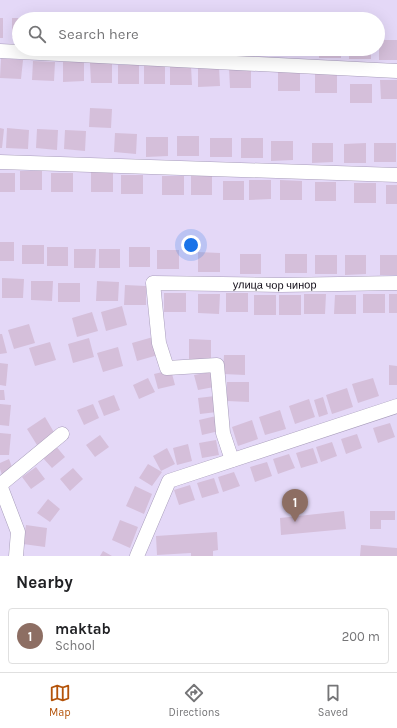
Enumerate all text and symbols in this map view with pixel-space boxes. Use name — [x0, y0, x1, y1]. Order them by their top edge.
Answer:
search box — [12, 12, 385, 56]
icon: search — [26, 23, 48, 45]
text: Search here — [58, 25, 139, 43]
your location — [181, 235, 201, 255]
street label: улица чор чинор — [233, 278, 317, 292]
pin: 1 — [282, 489, 308, 522]
text: Nearby — [16, 572, 73, 592]
text: maktab — [55, 620, 111, 638]
text: 1 — [28, 629, 32, 644]
text: 200 m — [342, 629, 380, 644]
text: School — [55, 638, 95, 653]
tab: Map — [49, 682, 71, 719]
tab: Directions — [168, 682, 220, 719]
tab: Saved — [318, 682, 348, 719]

